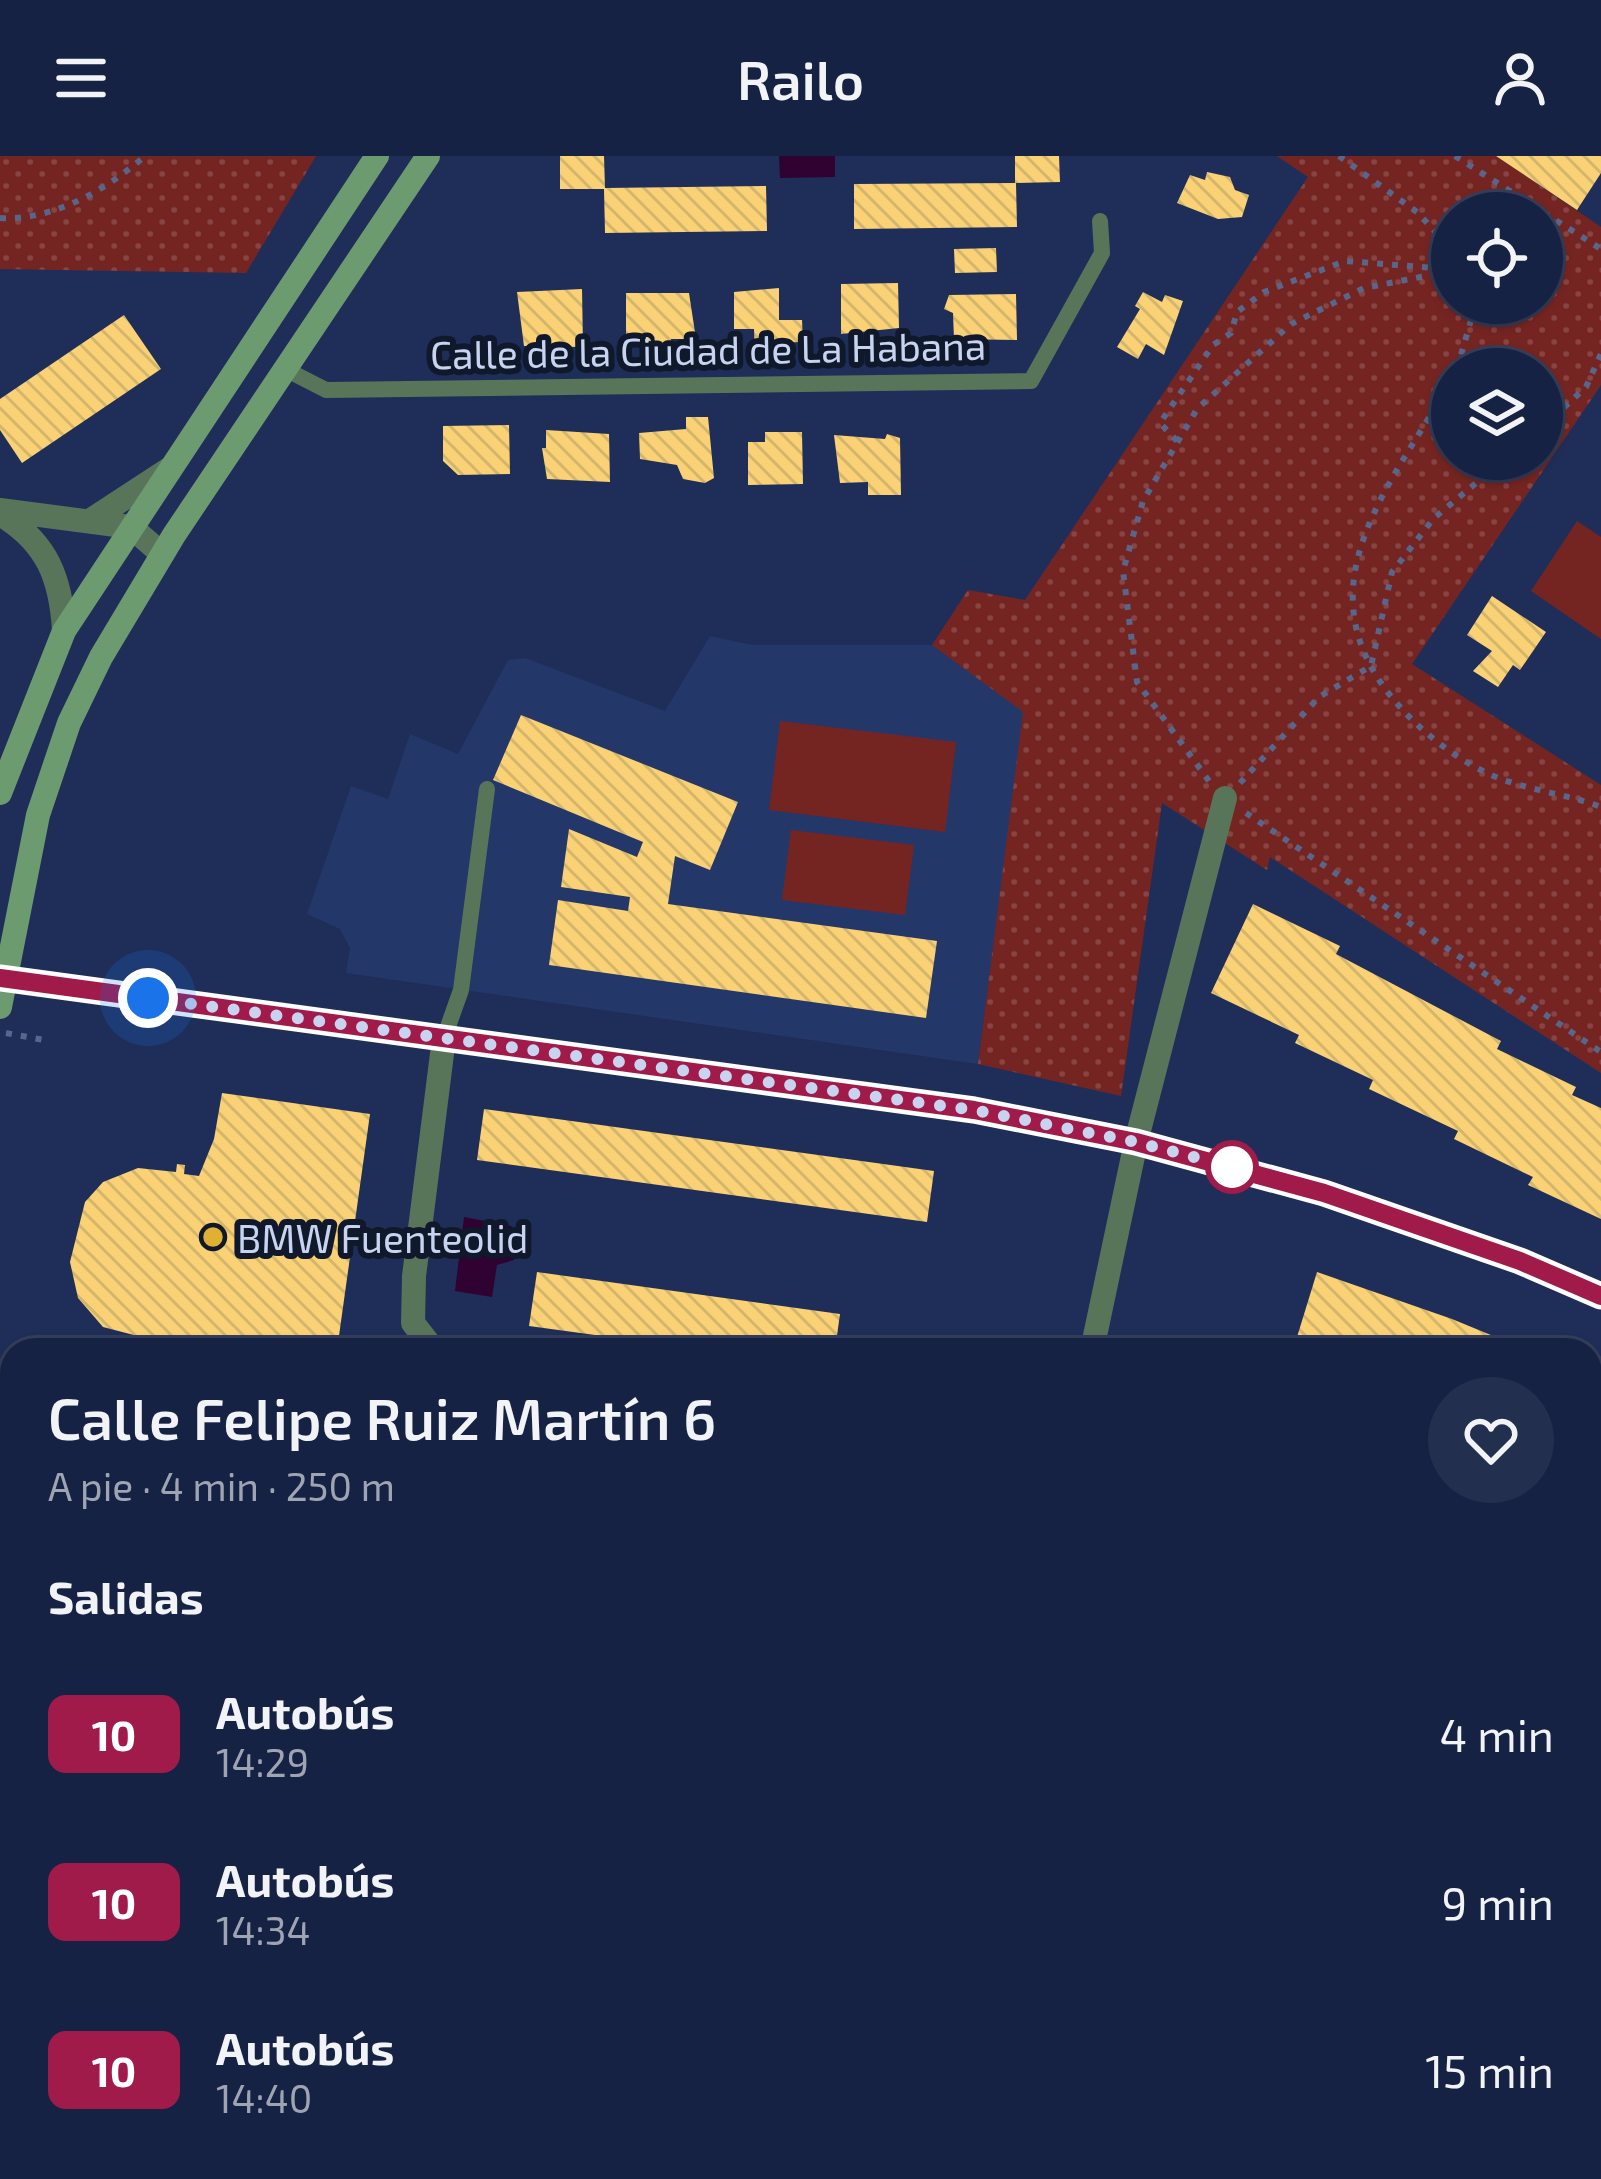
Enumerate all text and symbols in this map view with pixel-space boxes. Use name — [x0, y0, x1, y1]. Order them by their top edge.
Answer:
icon: menu — [48, 45, 114, 111]
icon: person — [1487, 45, 1553, 111]
text: Railo — [737, 46, 864, 111]
map controls — [1431, 192, 1563, 480]
button: locate — [1431, 192, 1563, 324]
street label: Calle de la Ciudad de La Habana — [429, 321, 987, 377]
button: layers — [1431, 348, 1563, 480]
your location — [118, 968, 178, 1028]
unlabelled marker — [1207, 1142, 1257, 1192]
place label: BMW Fuenteolid — [237, 1214, 528, 1261]
marker: BMW Fuenteolid — [200, 1224, 226, 1250]
button: heart — [1428, 1377, 1554, 1503]
text: Calle Felipe Ruiz Martín 6 — [48, 1383, 716, 1451]
text: A pie · 4 min · 250 m — [48, 1462, 395, 1509]
text: Salidas — [48, 1569, 204, 1623]
text: Autobús — [216, 1684, 394, 1738]
text: 4 min — [1440, 1707, 1554, 1761]
text: 10 — [92, 1709, 136, 1759]
text: 14:29 — [216, 1738, 309, 1785]
text: Autobús — [216, 1852, 394, 1906]
text: 9 min — [1441, 1875, 1554, 1929]
text: 10 — [92, 1877, 136, 1927]
text: 14:34 — [216, 1906, 310, 1953]
text: Autobús — [216, 2020, 394, 2074]
text: 15 min — [1425, 2043, 1554, 2097]
text: 10 — [92, 2045, 136, 2095]
text: 14:40 — [216, 2074, 312, 2121]

